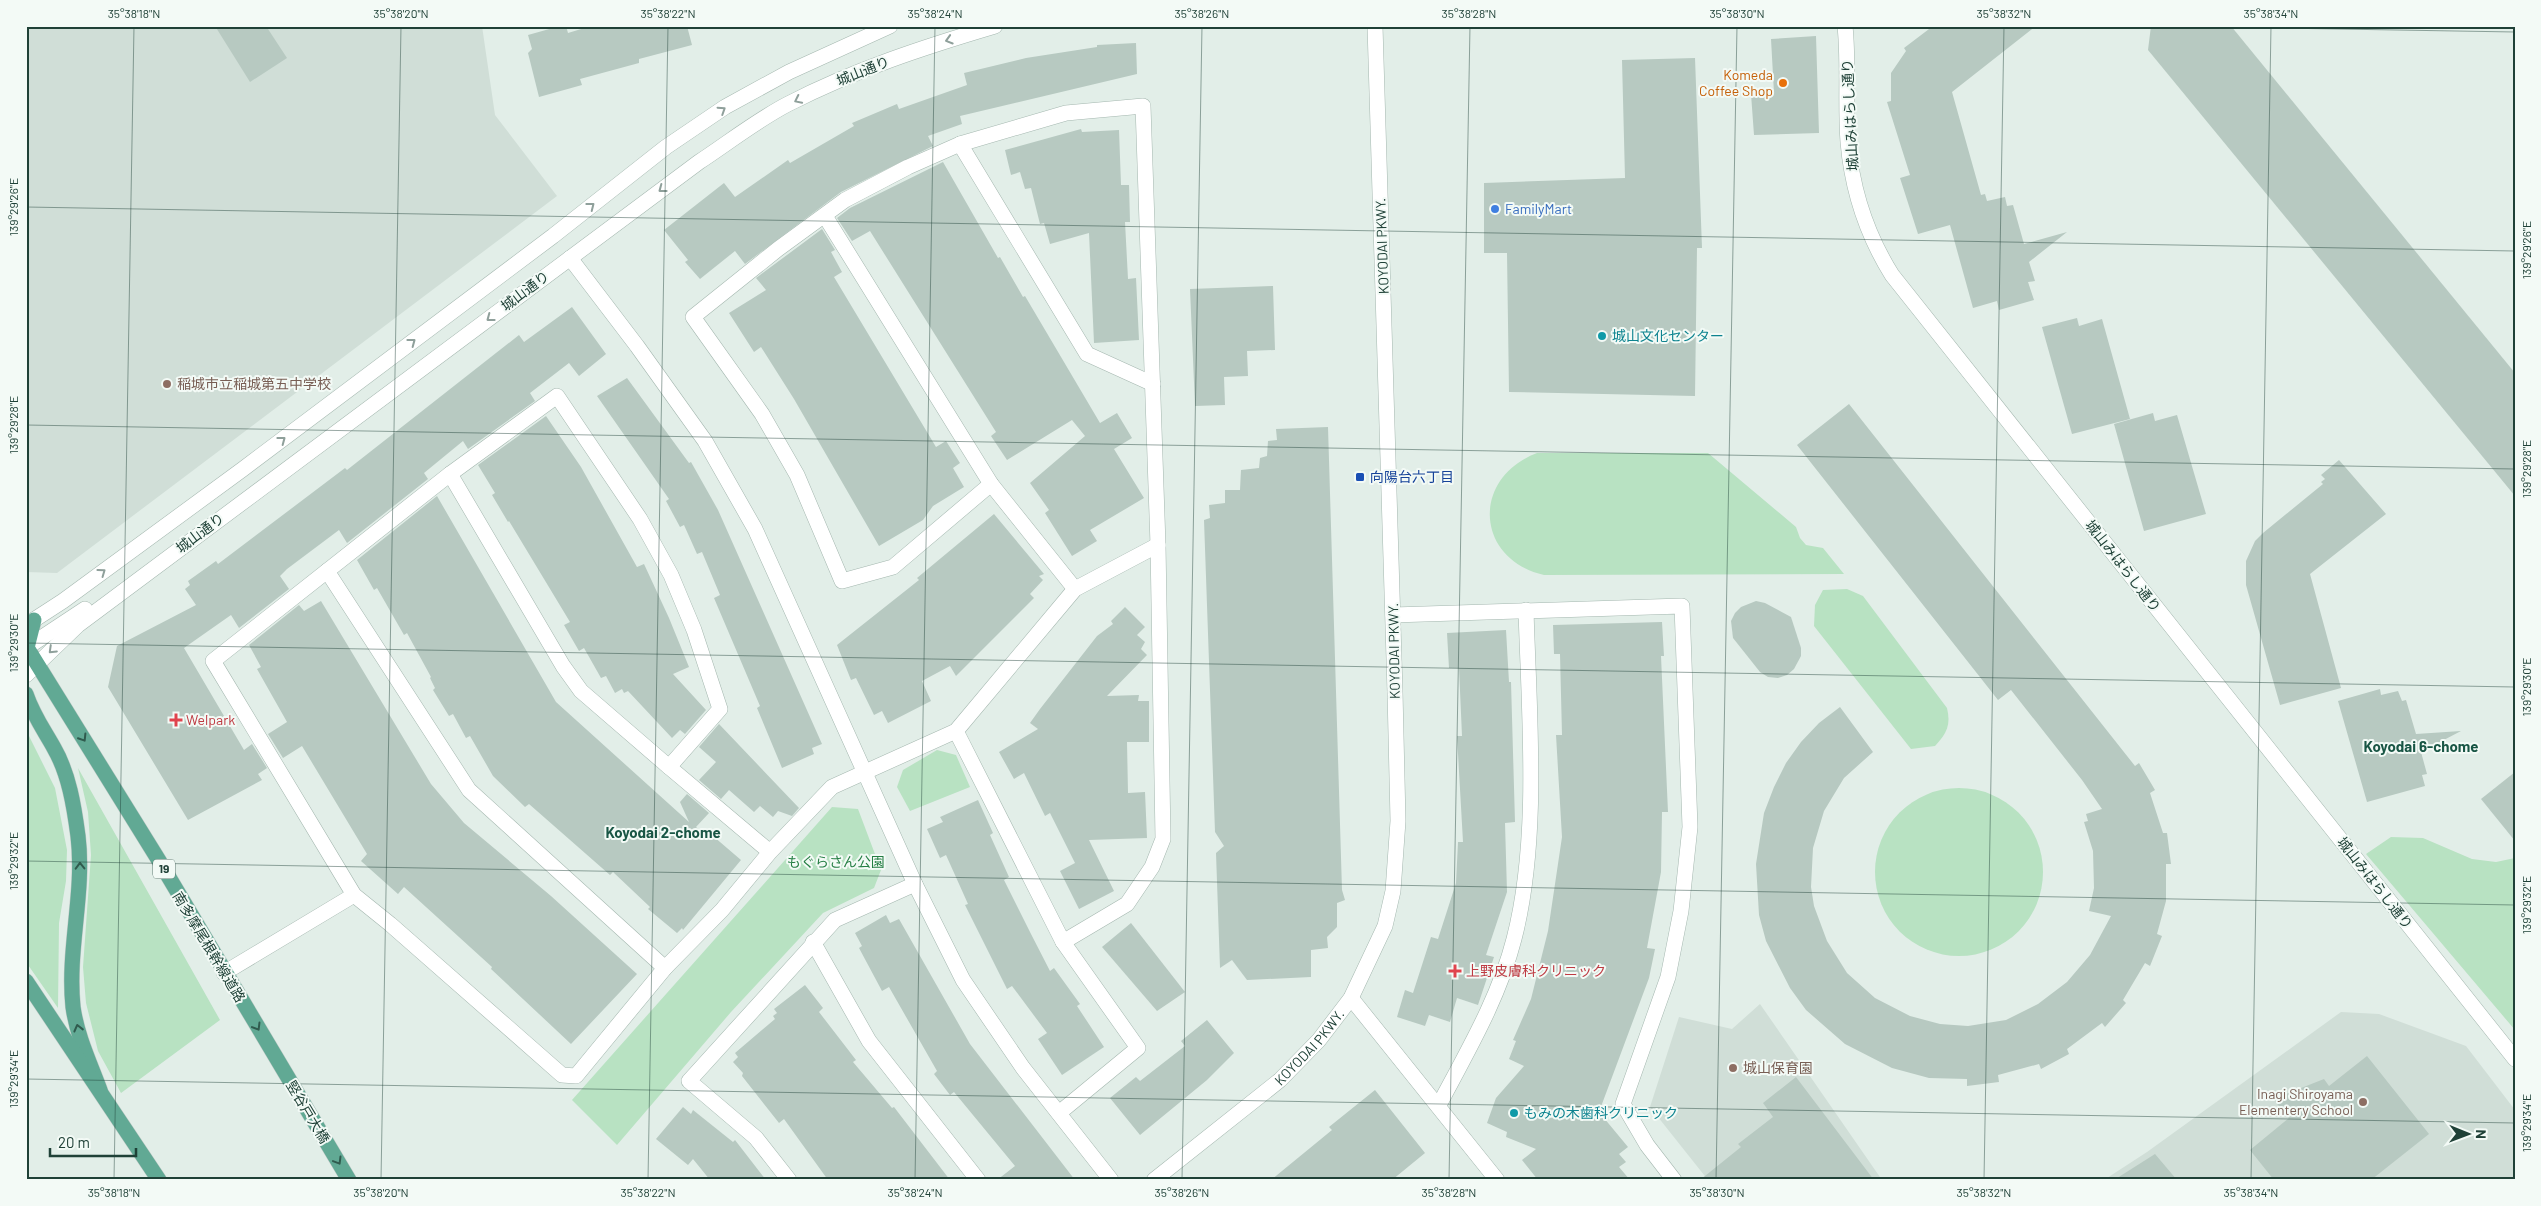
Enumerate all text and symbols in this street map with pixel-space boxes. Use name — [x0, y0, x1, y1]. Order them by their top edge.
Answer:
text: 35°38'18"N — [108, 6, 160, 20]
text: 35°38'20"N — [373, 6, 429, 20]
text: 35°38'22"N — [640, 6, 696, 20]
text: 35°38'24"N — [907, 6, 963, 20]
text: 35°38'26"N — [1175, 6, 1229, 20]
text: 35°38'28"N — [1442, 6, 1496, 20]
text: 35°38'30"N — [1709, 6, 1765, 20]
text: 35°38'32"N — [1977, 6, 2031, 20]
text: 35°38'34"N — [2244, 6, 2298, 20]
one-way arrow — [945, 35, 953, 45]
street label: 城山通り — [834, 52, 892, 89]
street label: 城山みはらし通り — [1838, 59, 1861, 171]
place label: Komeda Coffee Shop — [1699, 66, 1773, 99]
marker: Komeda Coffee Shop — [1777, 77, 1789, 89]
one-way arrow — [794, 93, 803, 103]
one-way arrow — [716, 107, 725, 116]
text: 139°29'26"E — [6, 178, 20, 236]
one-way arrow — [659, 184, 668, 192]
street label: KOYODAI PKWY. — [1371, 198, 1392, 294]
place label: FamilyMart — [1505, 200, 1572, 217]
marker: FamilyMart — [1489, 203, 1501, 215]
one-way arrow — [585, 204, 594, 212]
text: 139°29'26"E — [2519, 221, 2533, 279]
street label: 城山通り — [497, 267, 552, 314]
one-way arrow — [486, 312, 496, 321]
place label: 城山文化センター — [1612, 327, 1724, 344]
marker: 城山文化センター — [1596, 330, 1608, 342]
one-way arrow — [406, 339, 416, 348]
place label: 稲城市立稲城第五中学校 — [177, 375, 331, 392]
marker: 稲城市立稲城第五中学校 — [161, 378, 173, 390]
text: 139°29'28"E — [6, 396, 20, 454]
one-way arrow — [276, 437, 285, 445]
text: 139°29'28"E — [2519, 440, 2533, 498]
place label: 向陽台六丁目 — [1370, 468, 1454, 485]
marker: 向陽台六丁目 — [1354, 471, 1366, 483]
street label: 城山通り — [172, 509, 227, 556]
street label: 城山みはらし通り — [2082, 516, 2165, 615]
one-way arrow — [96, 569, 106, 578]
street label: KOYODAI PKWY. — [1384, 603, 1403, 699]
text: 139°29'30"E — [6, 614, 20, 672]
one-way arrow — [49, 644, 58, 653]
text: 139°29'30"E — [2519, 658, 2533, 716]
place label: Welpark — [186, 711, 235, 728]
marker: Welpark — [170, 714, 182, 726]
one-way arrow — [76, 732, 86, 741]
district label: Koyodai 6-chome — [2364, 737, 2478, 755]
district label: Koyodai 2-chome — [605, 823, 721, 841]
text: 139°29'32"E — [6, 832, 20, 890]
street label: 城山みはらし通り — [2334, 833, 2417, 932]
park label: もぐらさん公園 — [787, 853, 885, 870]
road number: 19 — [153, 860, 175, 879]
one-way arrow — [74, 862, 85, 870]
text: 139°29'32"E — [2519, 876, 2533, 934]
street label: 南多摩尾根幹線道路 — [170, 888, 249, 1005]
place label: 上野皮膚科クリニック — [1466, 962, 1606, 979]
marker: 上野皮膚科クリニック — [1448, 964, 1462, 978]
street label: KOYODAI PKWY. — [1271, 1006, 1347, 1088]
one-way arrow — [250, 1022, 260, 1031]
one-way arrow — [73, 1023, 84, 1032]
text: 139°29'34"E — [6, 1050, 20, 1108]
place label: 城山保育園 — [1743, 1059, 1813, 1076]
marker: 城山保育園 — [1727, 1062, 1739, 1074]
street label: 竪谷戸大橋 — [283, 1077, 334, 1146]
place label: Inagi Shiroyama Elementery School — [2239, 1085, 2353, 1118]
text: 139°29'34"E — [2519, 1094, 2533, 1152]
marker: Inagi Shiroyama Elementery School — [2357, 1096, 2369, 1108]
place label: もみの木歯科クリニック — [1524, 1104, 1678, 1121]
marker: もみの木歯科クリニック — [1508, 1107, 1520, 1119]
north arrow — [2444, 1108, 2494, 1158]
scale bar — [50, 1126, 136, 1158]
text: N — [2473, 1129, 2490, 1139]
text: 20 m — [58, 1133, 90, 1151]
one-way arrow — [331, 1155, 341, 1164]
text: 35°38'18"N — [88, 1185, 140, 1199]
text: 35°38'20"N — [353, 1185, 409, 1199]
text: 35°38'22"N — [620, 1185, 676, 1199]
text: 35°38'24"N — [887, 1185, 943, 1199]
text: 35°38'26"N — [1155, 1185, 1209, 1199]
text: 35°38'28"N — [1422, 1185, 1476, 1199]
text: 35°38'30"N — [1689, 1185, 1745, 1199]
text: 35°38'32"N — [1957, 1185, 2011, 1199]
text: 35°38'34"N — [2224, 1185, 2278, 1199]

